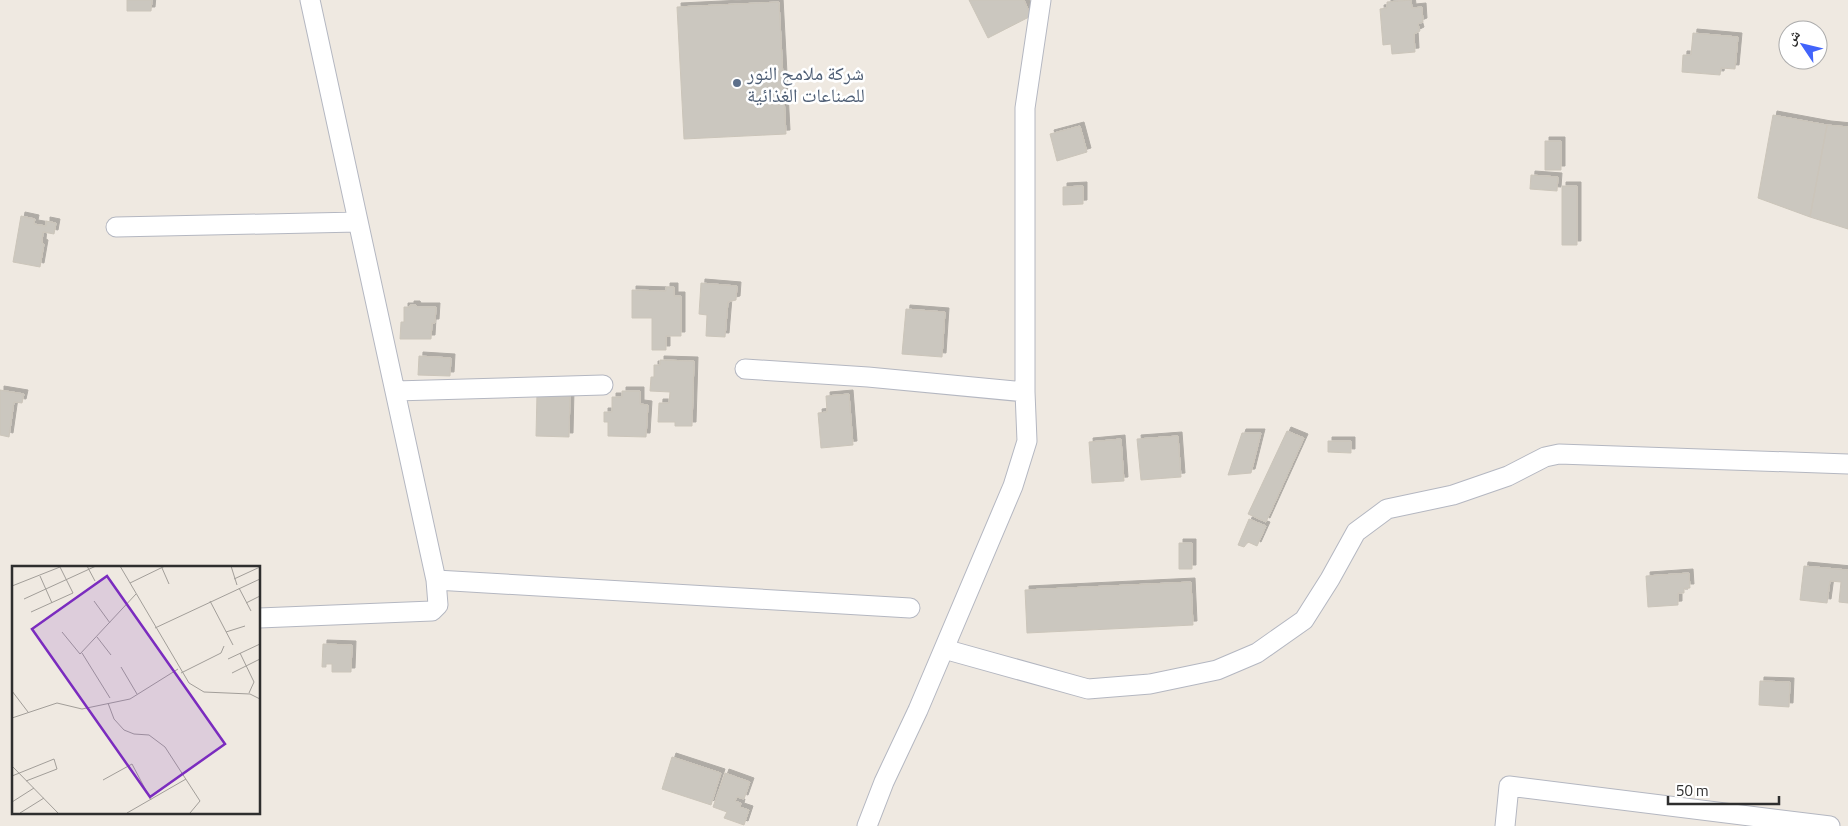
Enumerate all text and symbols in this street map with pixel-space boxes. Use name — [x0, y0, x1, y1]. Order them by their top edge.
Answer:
north arrow — [1778, 20, 1828, 70]
text: ش — [1779, 25, 1805, 49]
place label: شركة ملامح النور للصناعات الغذائية — [746, 58, 865, 109]
marker: شركة ملامح النور للصناعات الغذائية — [731, 77, 743, 89]
inset map — [12, 566, 260, 814]
scale bar — [1668, 774, 1779, 806]
text: 50 m — [1676, 779, 1709, 802]

